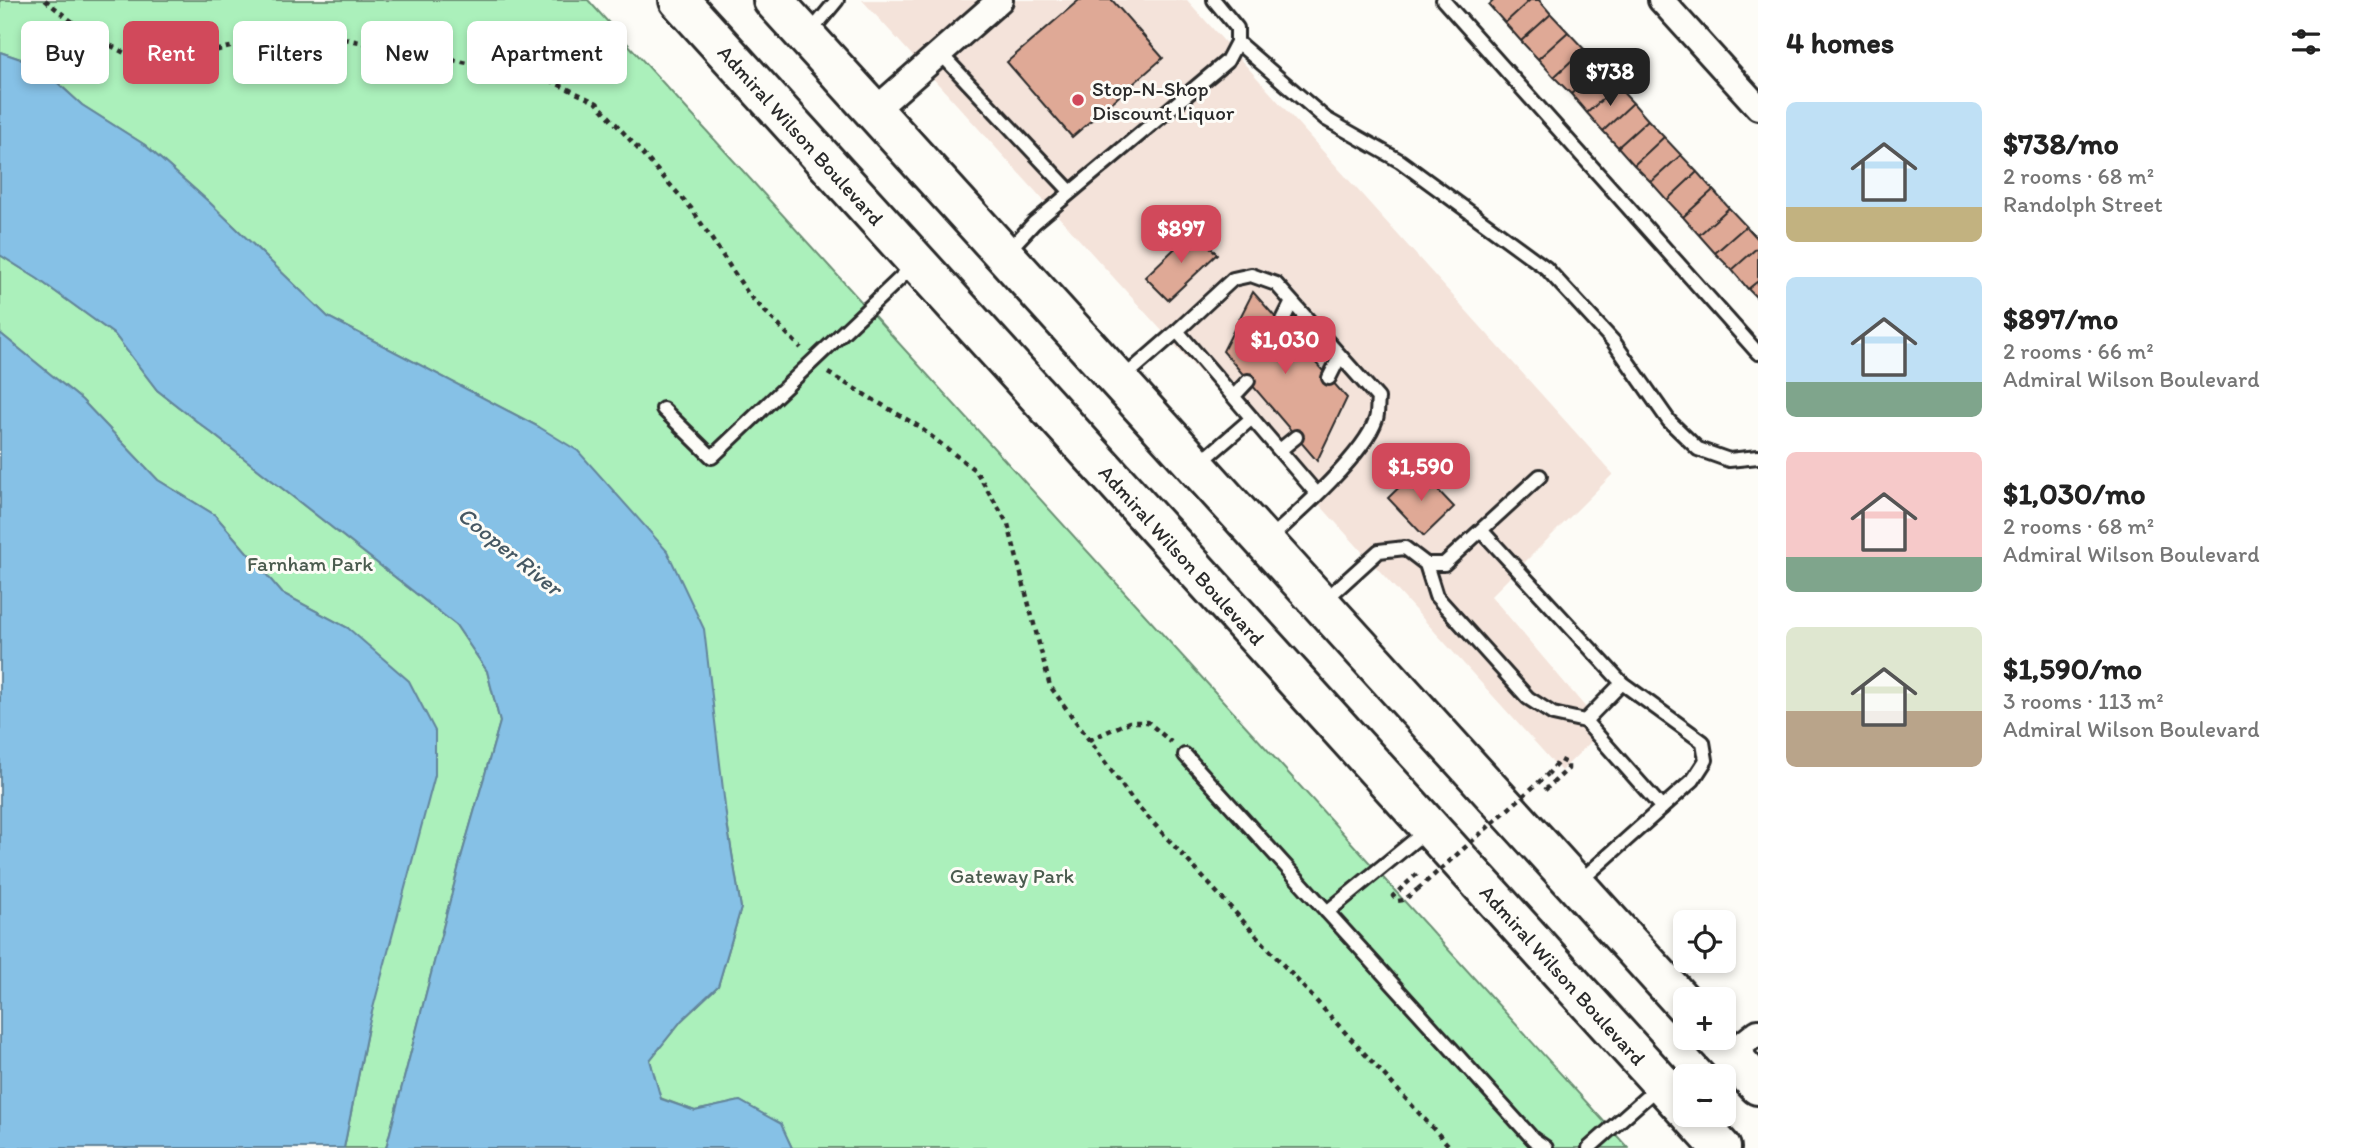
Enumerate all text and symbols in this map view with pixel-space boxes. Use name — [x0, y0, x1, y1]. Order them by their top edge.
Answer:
chip: Buy — [21, 21, 109, 84]
chip: Rent — [123, 21, 219, 84]
chip: Filters — [233, 21, 347, 84]
chip: New — [361, 21, 453, 84]
chip: Apartment — [467, 21, 627, 84]
icon: filters — [2287, 23, 2325, 61]
text: 4 homes — [1786, 24, 1894, 61]
street label: Admiral Wilson Boulevard — [713, 40, 889, 230]
pin: $738 — [1569, 48, 1651, 108]
text: $738 — [1586, 57, 1634, 85]
place label: Stop-N-Shop Discount Liquor — [1092, 76, 1235, 125]
marker: Stop-N-Shop Discount Liquor — [1070, 92, 1086, 108]
text: $738/mo — [2003, 125, 2119, 162]
icon: home — [1842, 130, 1926, 214]
text: 2 rooms · 68 m² — [2003, 162, 2154, 190]
text: Randolph Street — [2003, 190, 2163, 218]
pin: $897 — [1140, 205, 1222, 265]
text: $897 — [1157, 214, 1205, 242]
text: $897/mo — [2003, 300, 2118, 337]
icon: home — [1842, 305, 1926, 389]
pin: $1,030 — [1228, 316, 1342, 376]
text: $1,030 — [1251, 325, 1319, 353]
text: 2 rooms · 66 m² — [2003, 337, 2154, 365]
text: Admiral Wilson Boulevard — [2003, 365, 2259, 393]
pin: $1,590 — [1364, 444, 1478, 503]
text: $1,590 — [1388, 452, 1454, 480]
street label: Admiral Wilson Boulevard — [1094, 460, 1270, 650]
text: $1,030/mo — [2003, 475, 2146, 512]
icon: home — [1842, 480, 1926, 564]
water label: Cooper River — [452, 501, 570, 603]
text: 2 rooms · 68 m² — [2003, 512, 2154, 540]
text: Admiral Wilson Boulevard — [2003, 540, 2259, 568]
park label: Farnham Park — [247, 551, 373, 576]
text: $1,590/mo — [2003, 650, 2142, 687]
icon: home — [1842, 655, 1926, 739]
text: 3 rooms · 113 m² — [2003, 687, 2164, 715]
text: Admiral Wilson Boulevard — [2003, 715, 2259, 743]
park label: Gateway Park — [950, 863, 1074, 888]
street label: Admiral Wilson Boulevard — [1475, 880, 1651, 1070]
map controls — [1673, 910, 1736, 1127]
button: locate — [1673, 910, 1736, 973]
button: + — [1673, 987, 1736, 1050]
button: − — [1673, 1064, 1736, 1127]

